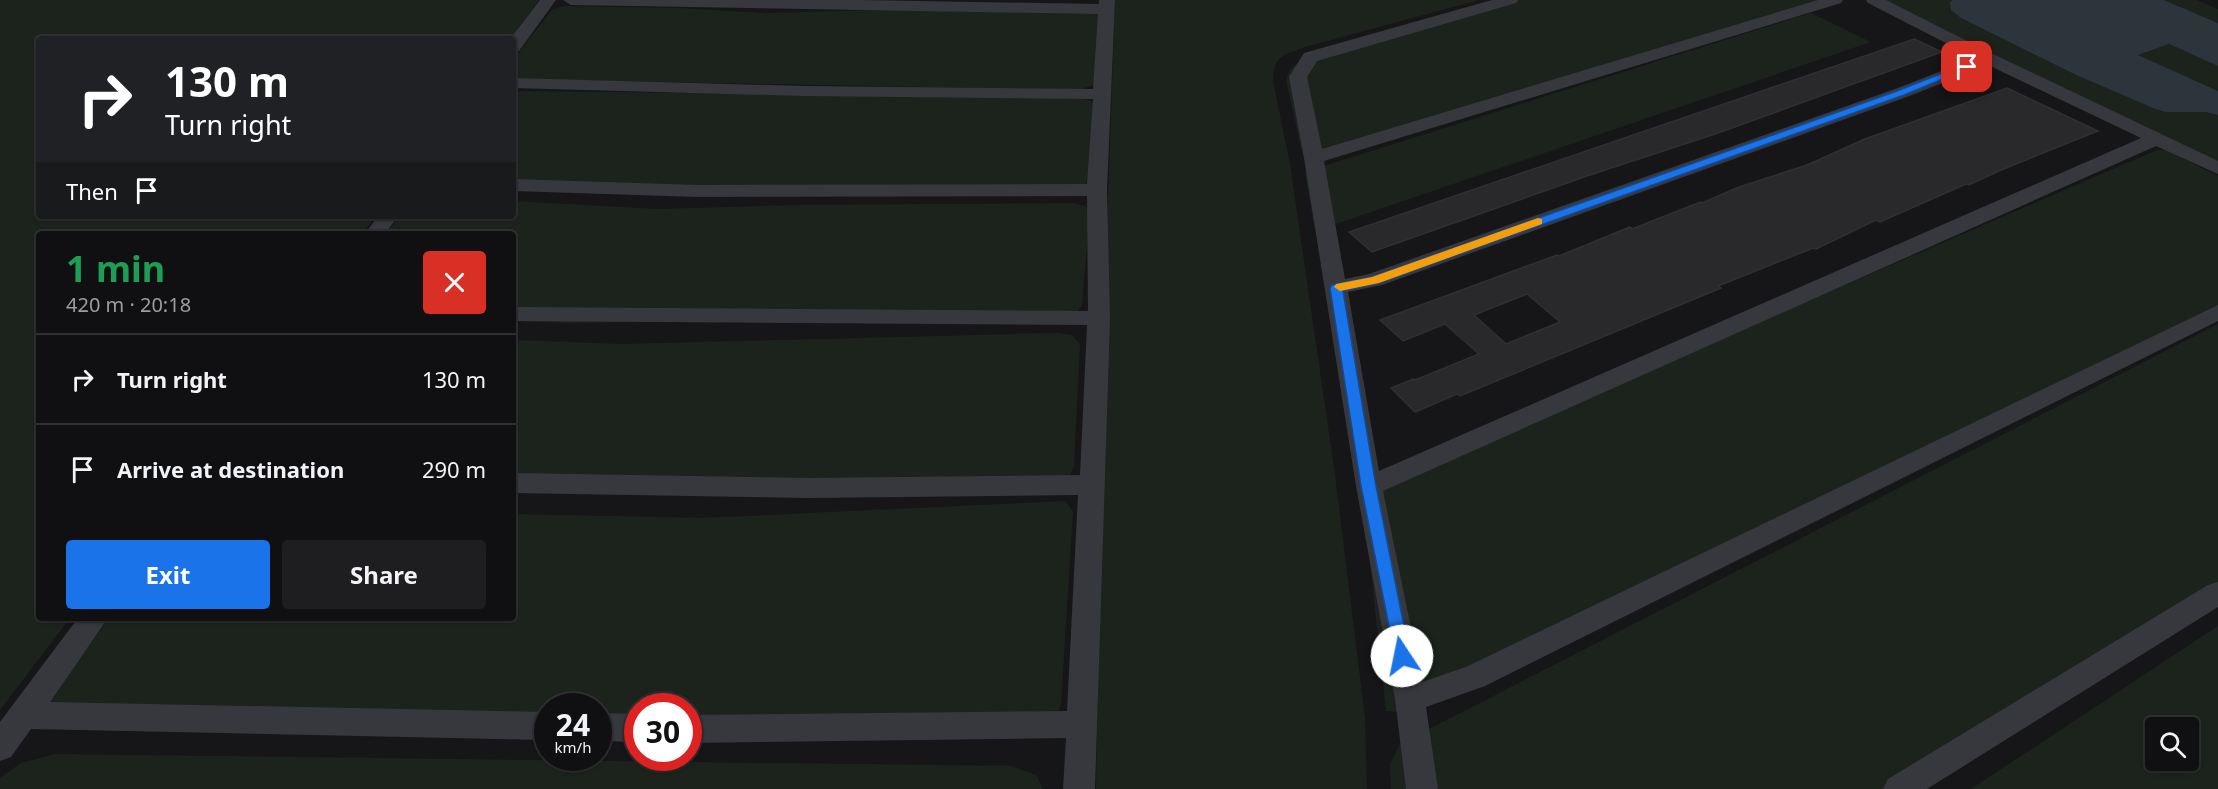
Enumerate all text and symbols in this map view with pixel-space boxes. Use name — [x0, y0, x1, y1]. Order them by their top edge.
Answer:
pin — [1941, 41, 1992, 92]
icon: arrive — [1950, 50, 1983, 83]
text: 130 m — [165, 52, 289, 109]
icon: right — [66, 60, 144, 138]
text: Turn right — [165, 106, 291, 143]
icon: arrive — [130, 174, 163, 207]
text: Then — [66, 176, 118, 206]
text: 1 min — [66, 244, 165, 293]
button: close — [423, 251, 486, 314]
text: 420 m · 20:18 — [66, 291, 191, 318]
icon: right — [66, 363, 99, 396]
text: Turn right — [117, 364, 227, 394]
text: 130 m — [422, 364, 486, 394]
icon: arrive — [66, 453, 99, 486]
text: Arrive at destination — [117, 454, 344, 484]
text: 290 m — [422, 454, 486, 484]
button: Exit — [66, 540, 270, 609]
button: Share — [282, 540, 486, 609]
position arrow — [1370, 624, 1434, 688]
speed limit sign: 30 — [624, 693, 702, 771]
text: 24 — [556, 704, 590, 745]
map controls — [2145, 717, 2199, 771]
button: search — [2145, 717, 2199, 771]
text: km/h — [555, 737, 591, 757]

